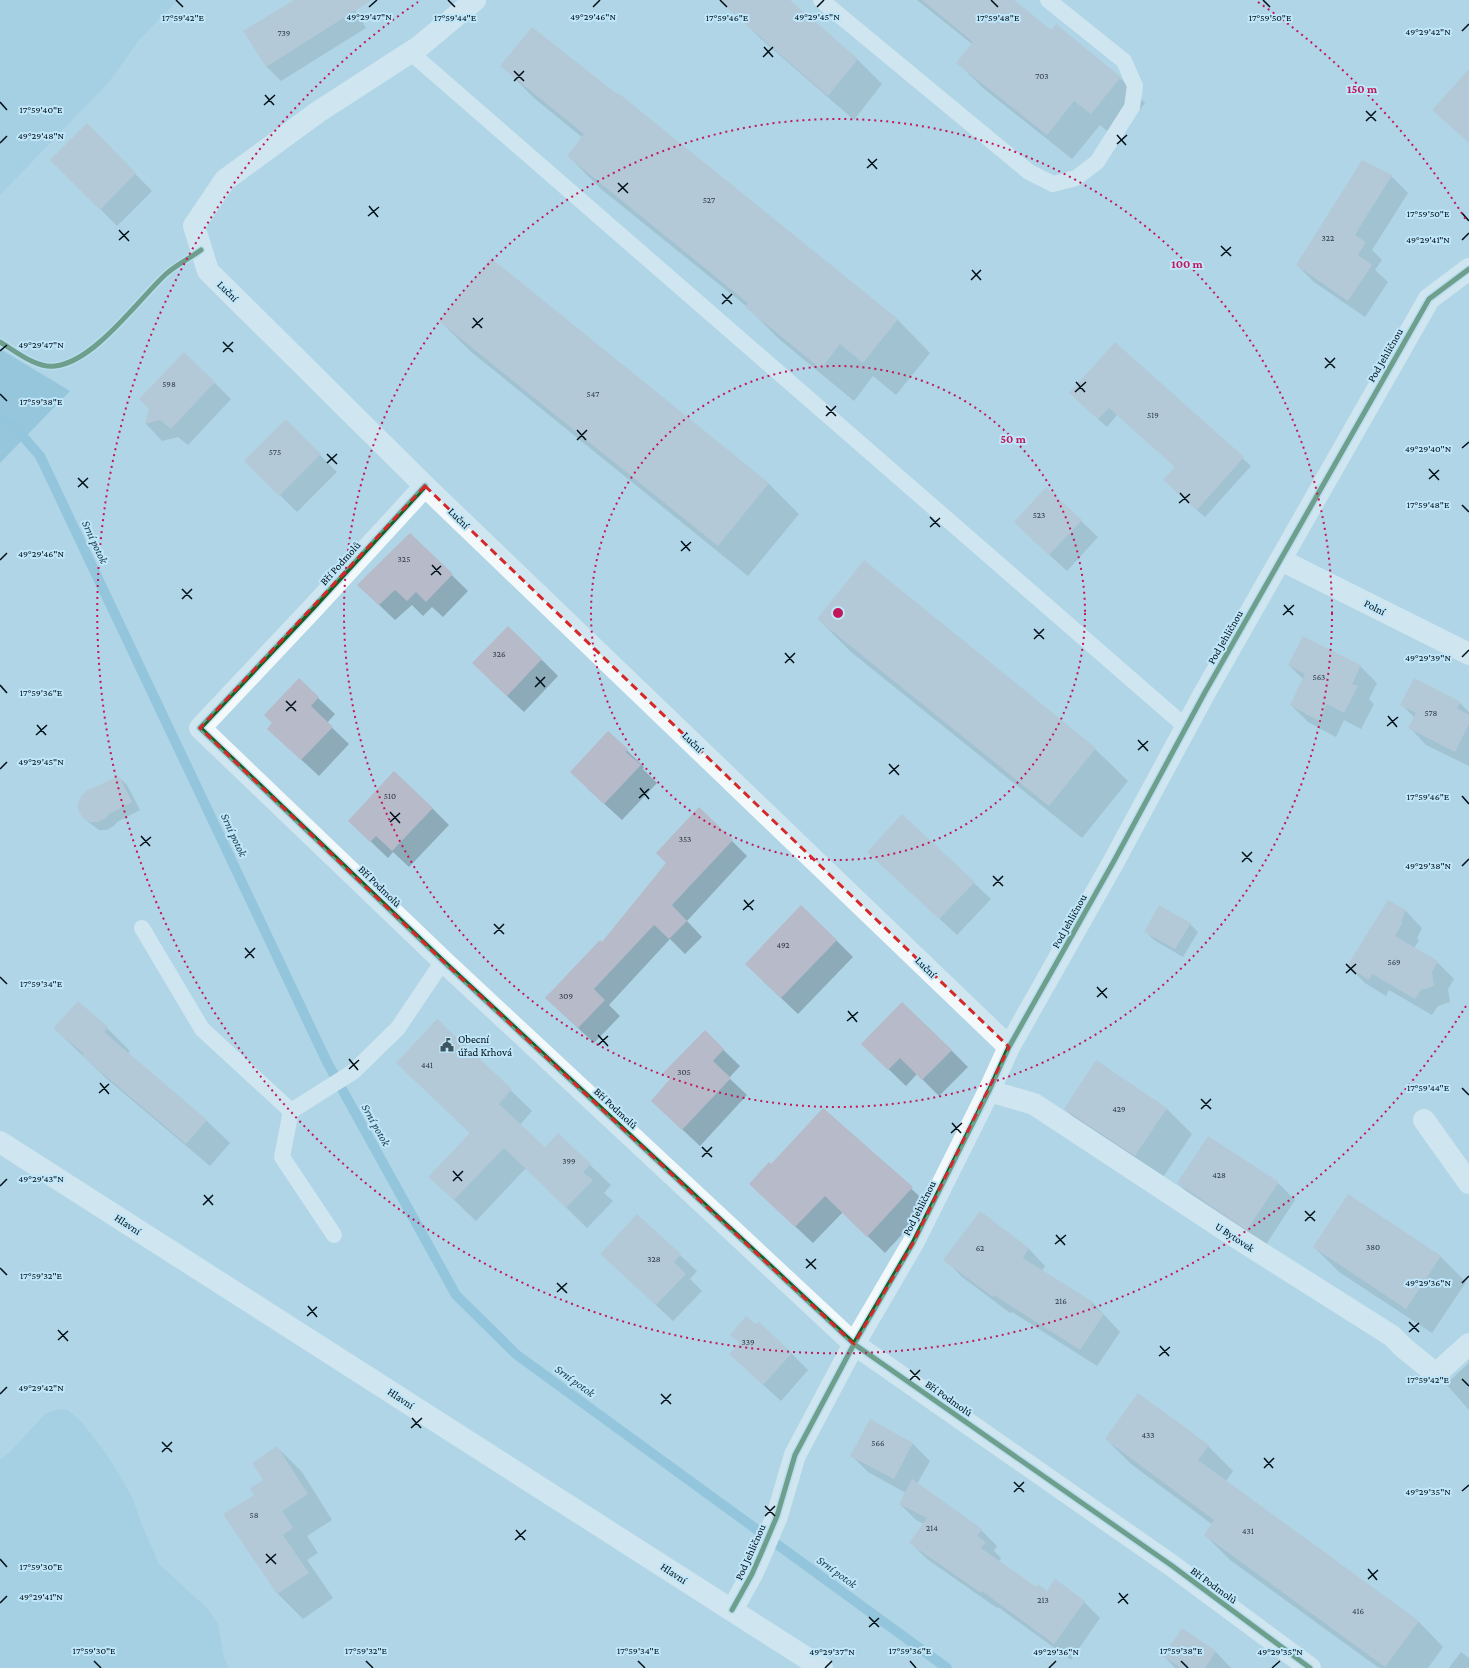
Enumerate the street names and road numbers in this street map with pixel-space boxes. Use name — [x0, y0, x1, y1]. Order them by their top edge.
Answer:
street label: Luční — [215, 278, 242, 305]
street label: Pod Jehličnou — [1365, 326, 1406, 385]
street label: Luční — [446, 505, 473, 532]
street label: Bří Podmolů — [317, 539, 363, 587]
street label: Polní — [1362, 597, 1389, 618]
street label: Pod Jehličnou — [1205, 608, 1246, 667]
street label: Luční — [680, 729, 707, 756]
street label: Bří Podmolů — [356, 863, 404, 909]
street label: Pod Jehličnou — [1049, 892, 1090, 951]
street label: Luční — [913, 954, 940, 981]
street label: Bří Podmolů — [592, 1085, 640, 1131]
street label: Pod Jehličnou — [900, 1178, 939, 1238]
street label: Hlavní — [113, 1211, 144, 1238]
street label: U Bytovek — [1213, 1220, 1258, 1255]
street label: Bří Podmolů — [923, 1377, 975, 1419]
street label: Hlavní — [386, 1385, 417, 1412]
street label: Pod Jehličnou — [732, 1522, 769, 1582]
street label: Hlavní — [659, 1560, 690, 1587]
street label: Bří Podmolů — [1188, 1564, 1240, 1606]

